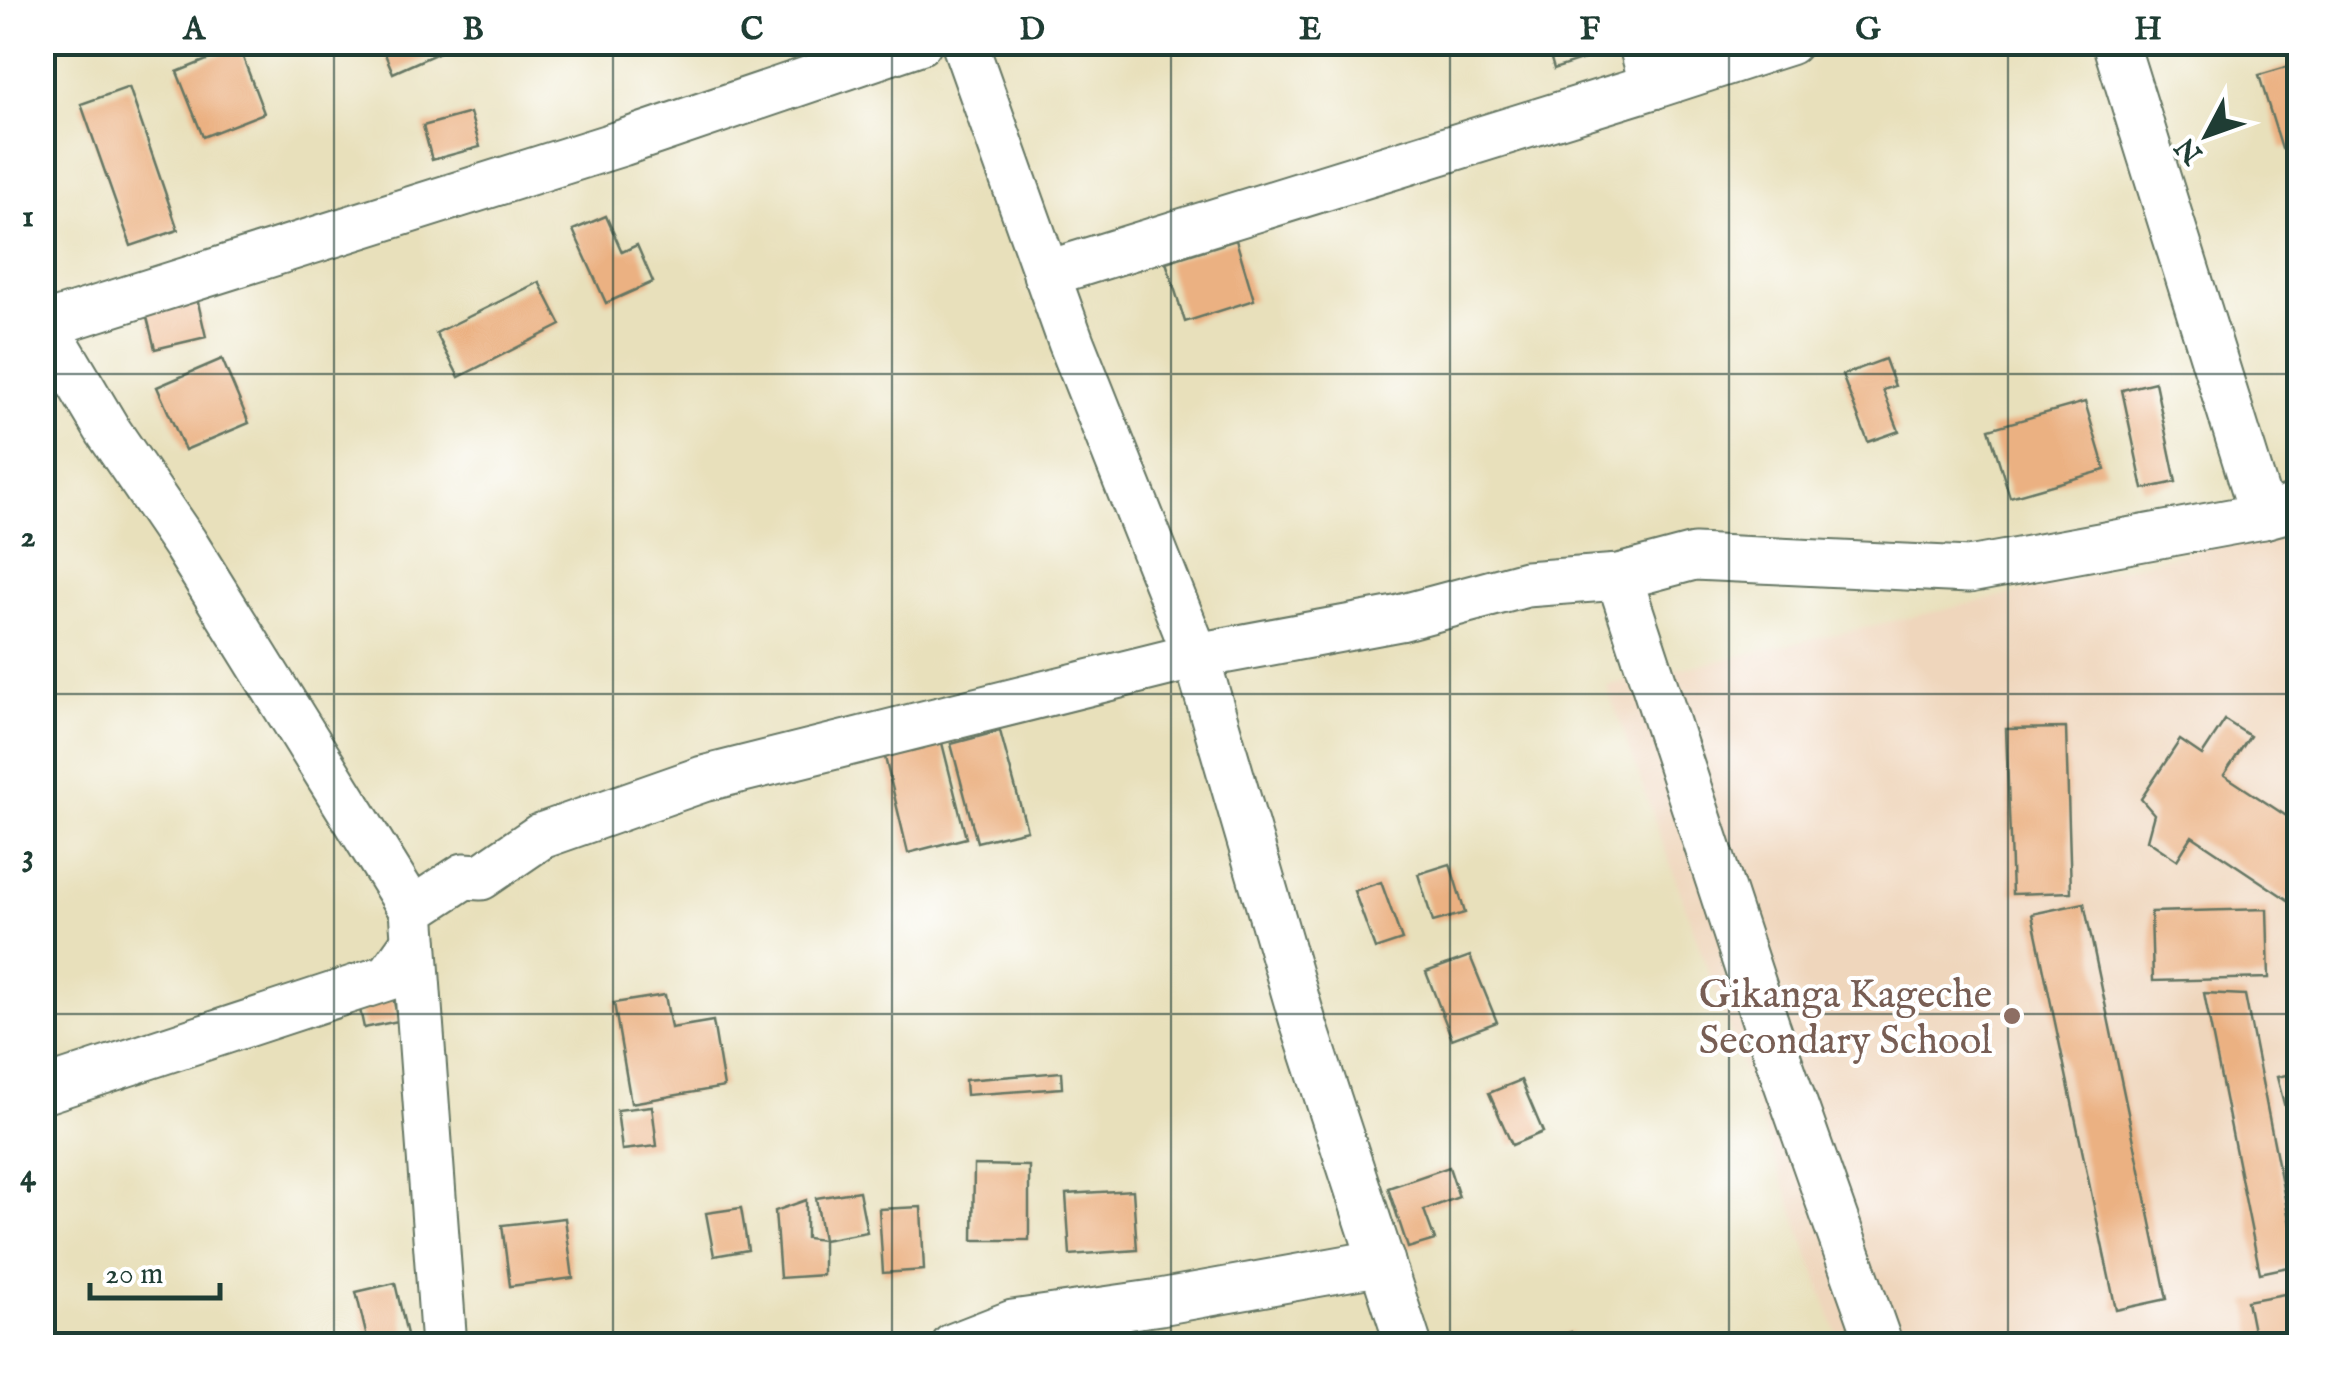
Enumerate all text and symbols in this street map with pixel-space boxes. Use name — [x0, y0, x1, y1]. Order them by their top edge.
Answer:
text: A — [181, 10, 206, 51]
text: B — [462, 10, 484, 51]
text: C — [741, 10, 764, 51]
text: D — [1019, 10, 1045, 51]
text: E — [1299, 10, 1321, 51]
text: F — [1580, 10, 1601, 51]
text: G — [1855, 10, 1881, 51]
text: H — [2134, 10, 2162, 51]
north arrow — [2157, 85, 2257, 185]
text: N — [2169, 129, 2212, 171]
text: 1 — [22, 197, 34, 238]
text: 2 — [20, 517, 36, 558]
text: 3 — [22, 836, 34, 877]
place label: Gikanga Kageche Secondary School — [1699, 971, 1992, 1068]
marker: Gikanga Kageche Secondary School — [2001, 1005, 2023, 1027]
text: 4 — [20, 1156, 36, 1197]
scale bar — [90, 1238, 220, 1300]
text: 20 m — [105, 1256, 164, 1294]

